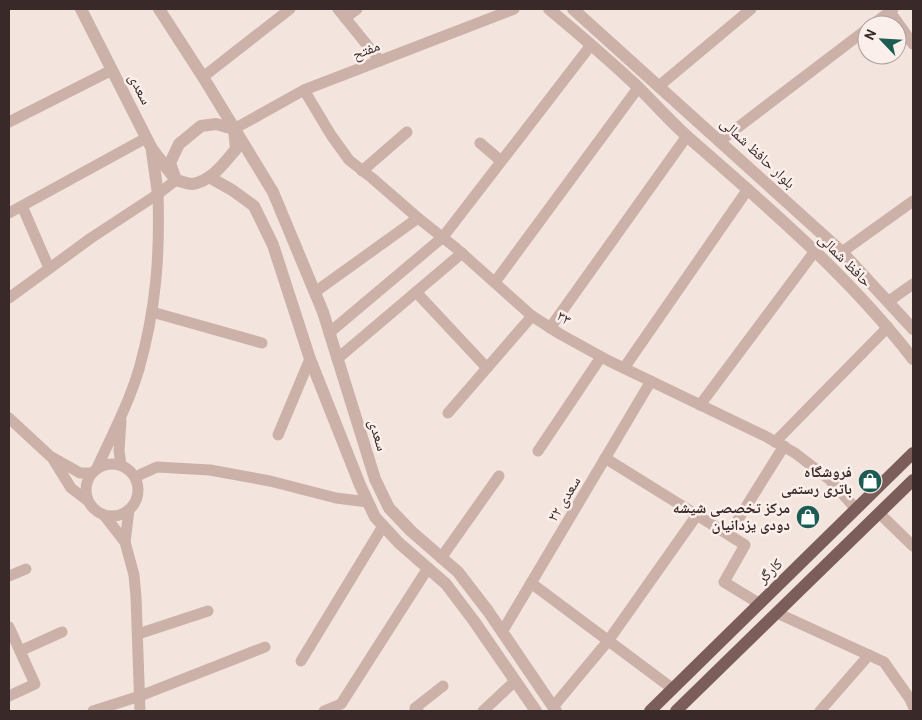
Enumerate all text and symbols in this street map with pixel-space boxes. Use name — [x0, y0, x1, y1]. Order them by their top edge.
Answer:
north arrow — [857, 15, 907, 65]
text: N — [862, 27, 881, 43]
street label: مفتح — [350, 37, 383, 65]
street label: سعدی — [123, 71, 155, 109]
street label: بلوار حافظ شمالی — [715, 114, 799, 194]
street label: حافظ شمالی — [813, 230, 875, 292]
street label: ۳۳ — [553, 308, 574, 331]
street label: سعدی — [363, 417, 390, 454]
place label: فروشگاه باتری رستمی — [781, 464, 852, 500]
shop icon: فروشگاه باتری رستمی — [857, 468, 883, 494]
street label: سعدی ۲۲ — [544, 474, 586, 526]
place label: مرکز تخصصی شیشه دودی یزدانیان — [673, 500, 790, 536]
shop icon: مرکز تخصصی شیشه دودی یزدانیان — [795, 504, 821, 530]
street label: کارگر — [754, 555, 788, 589]

